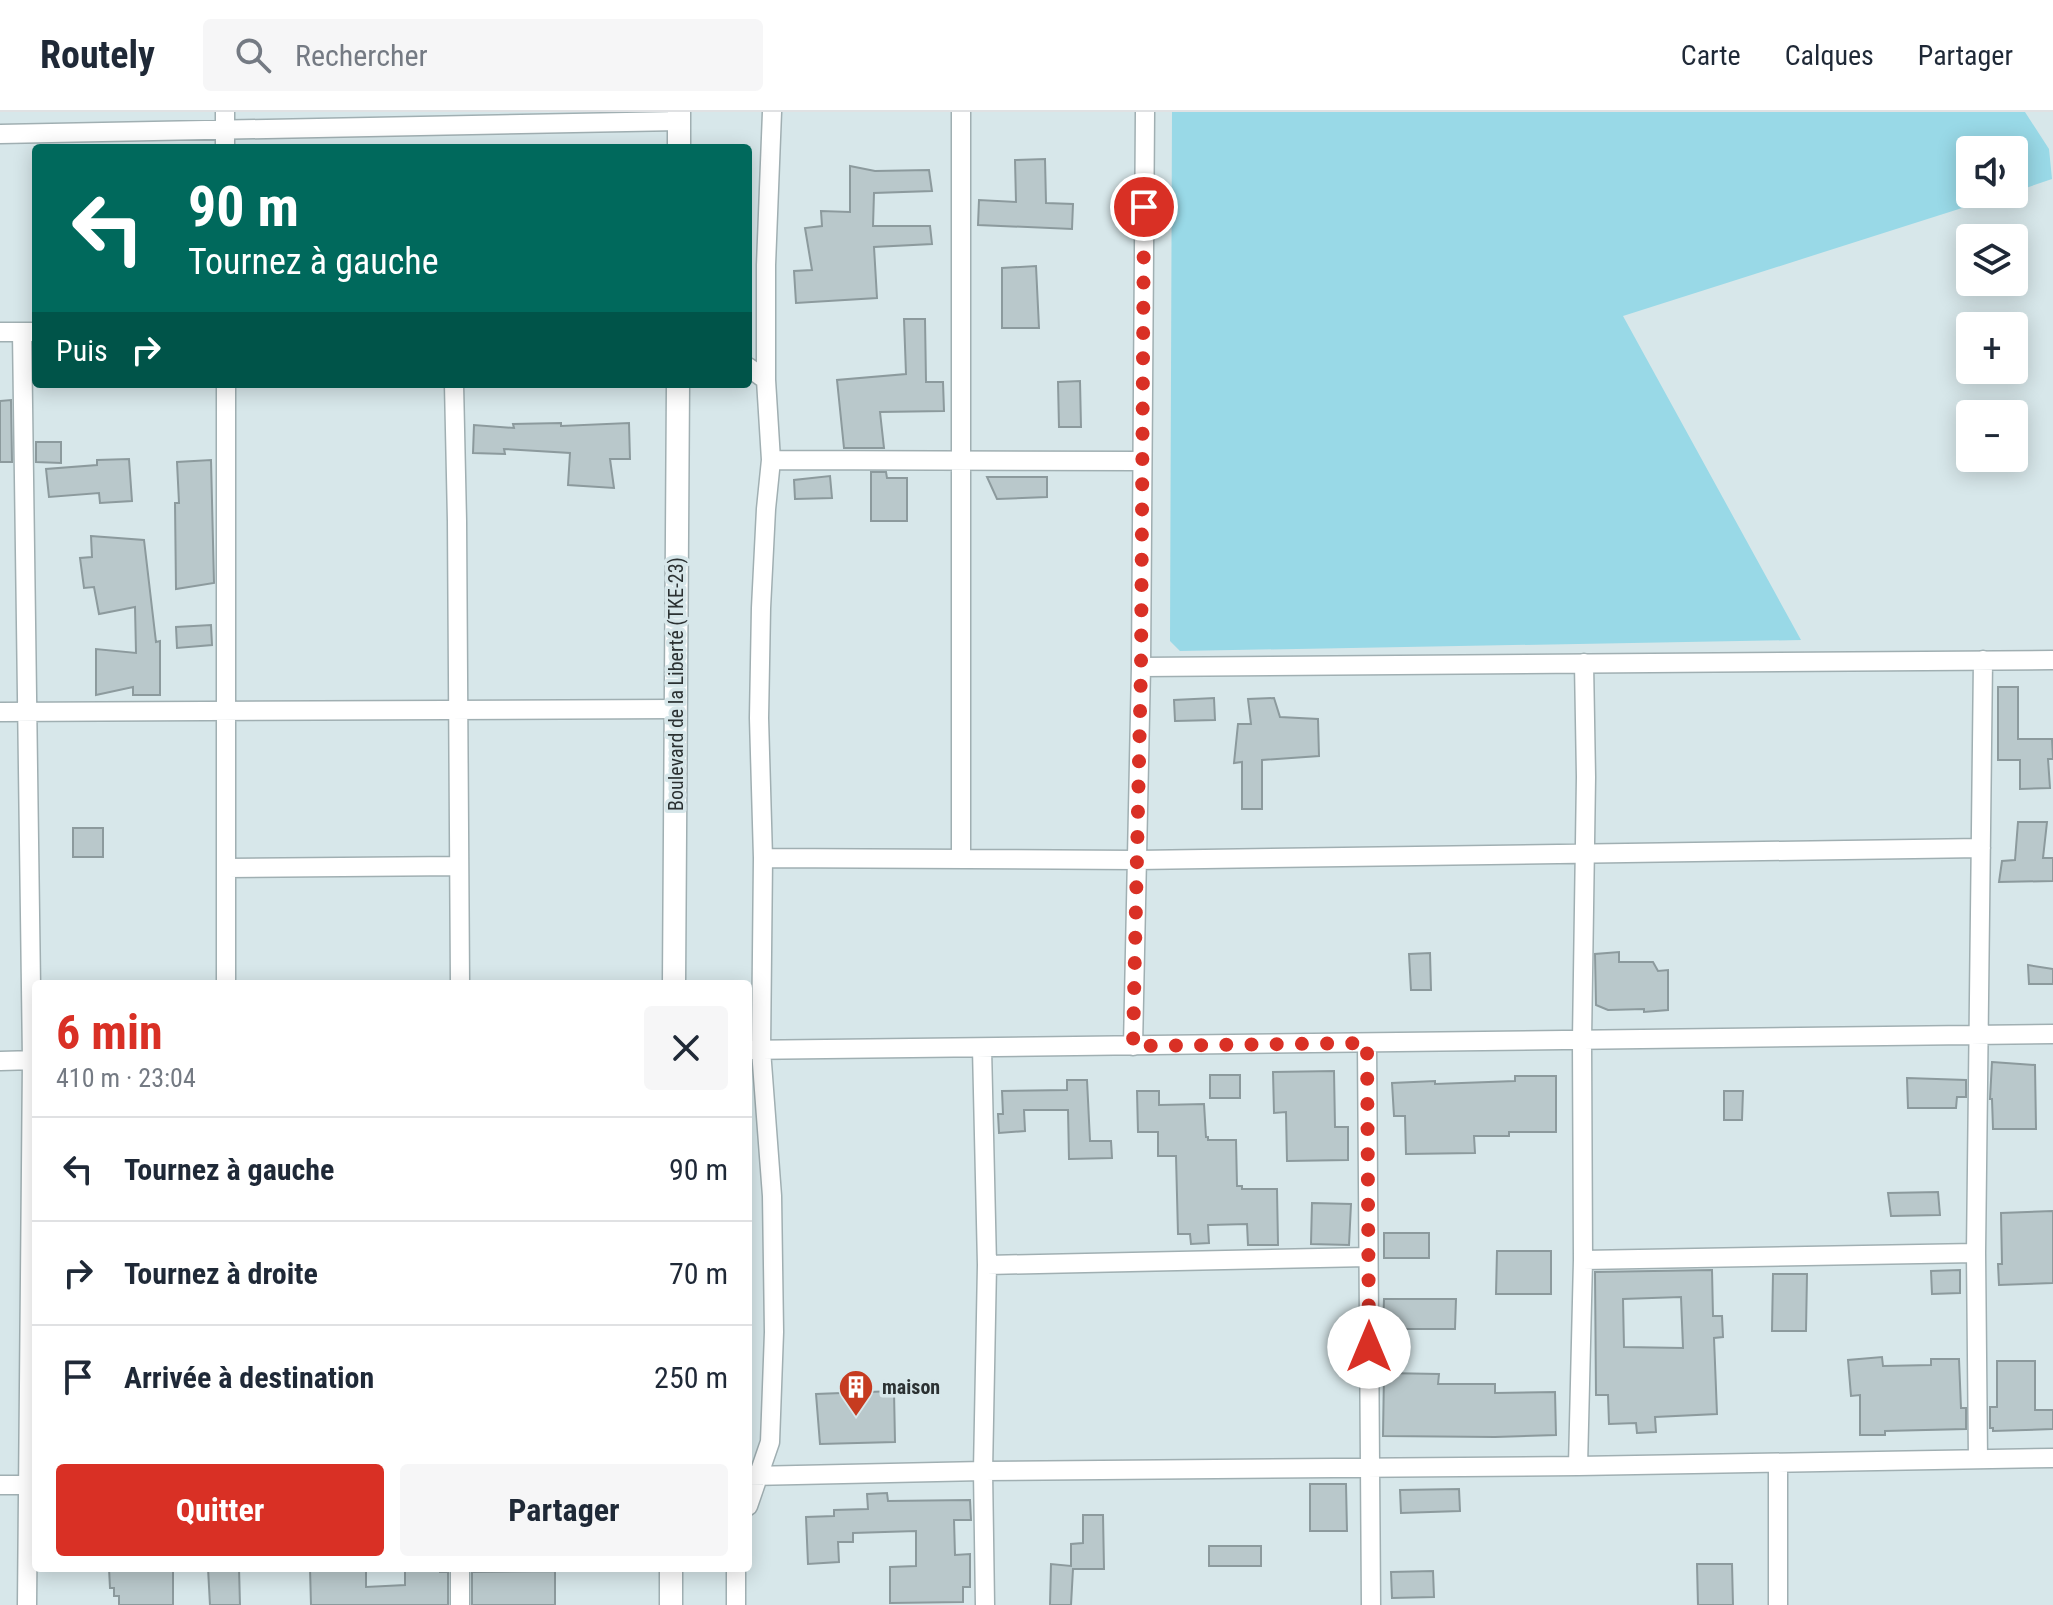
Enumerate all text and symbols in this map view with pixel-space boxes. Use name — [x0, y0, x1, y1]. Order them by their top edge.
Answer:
search box — [203, 19, 763, 91]
text: Routely — [40, 33, 155, 77]
icon: search — [231, 33, 275, 77]
text: Rechercher — [295, 38, 428, 73]
text: Carte — [1681, 39, 1741, 72]
text: Calques — [1785, 39, 1874, 72]
text: Partager — [1918, 39, 2013, 72]
map controls — [1956, 136, 2028, 472]
button: sound — [1956, 136, 2028, 208]
pin — [1110, 173, 1178, 241]
text: 90 m — [188, 174, 299, 240]
icon: left — [56, 176, 160, 280]
icon: arrive — [1122, 185, 1166, 229]
button: layers — [1956, 224, 2028, 296]
text: Tournez à gauche — [188, 241, 439, 283]
button: + — [1956, 312, 2028, 384]
icon: right — [124, 328, 168, 372]
text: Puis — [56, 333, 108, 368]
button: − — [1956, 400, 2028, 472]
street label: Boulevard de la Liberté (TKE-23) — [664, 557, 688, 811]
text: 6 min — [56, 1004, 163, 1061]
button: close — [644, 1006, 728, 1090]
text: 410 m · 23:04 — [56, 1063, 196, 1093]
icon: left — [56, 1147, 100, 1191]
text: Tournez à gauche — [124, 1152, 334, 1187]
text: 90 m — [669, 1152, 728, 1187]
icon: right — [56, 1251, 100, 1295]
text: Tournez à droite — [124, 1256, 318, 1291]
text: 70 m — [669, 1256, 728, 1291]
position arrow — [1327, 1305, 1411, 1389]
icon: arrive — [56, 1355, 100, 1399]
text: Arrivée à destination — [124, 1360, 374, 1395]
text: 250 m — [654, 1360, 728, 1395]
building icon: maison — [837, 1368, 875, 1418]
place label: maison — [882, 1375, 940, 1399]
button: Quitter — [56, 1464, 384, 1556]
button: Partager — [400, 1464, 728, 1556]

